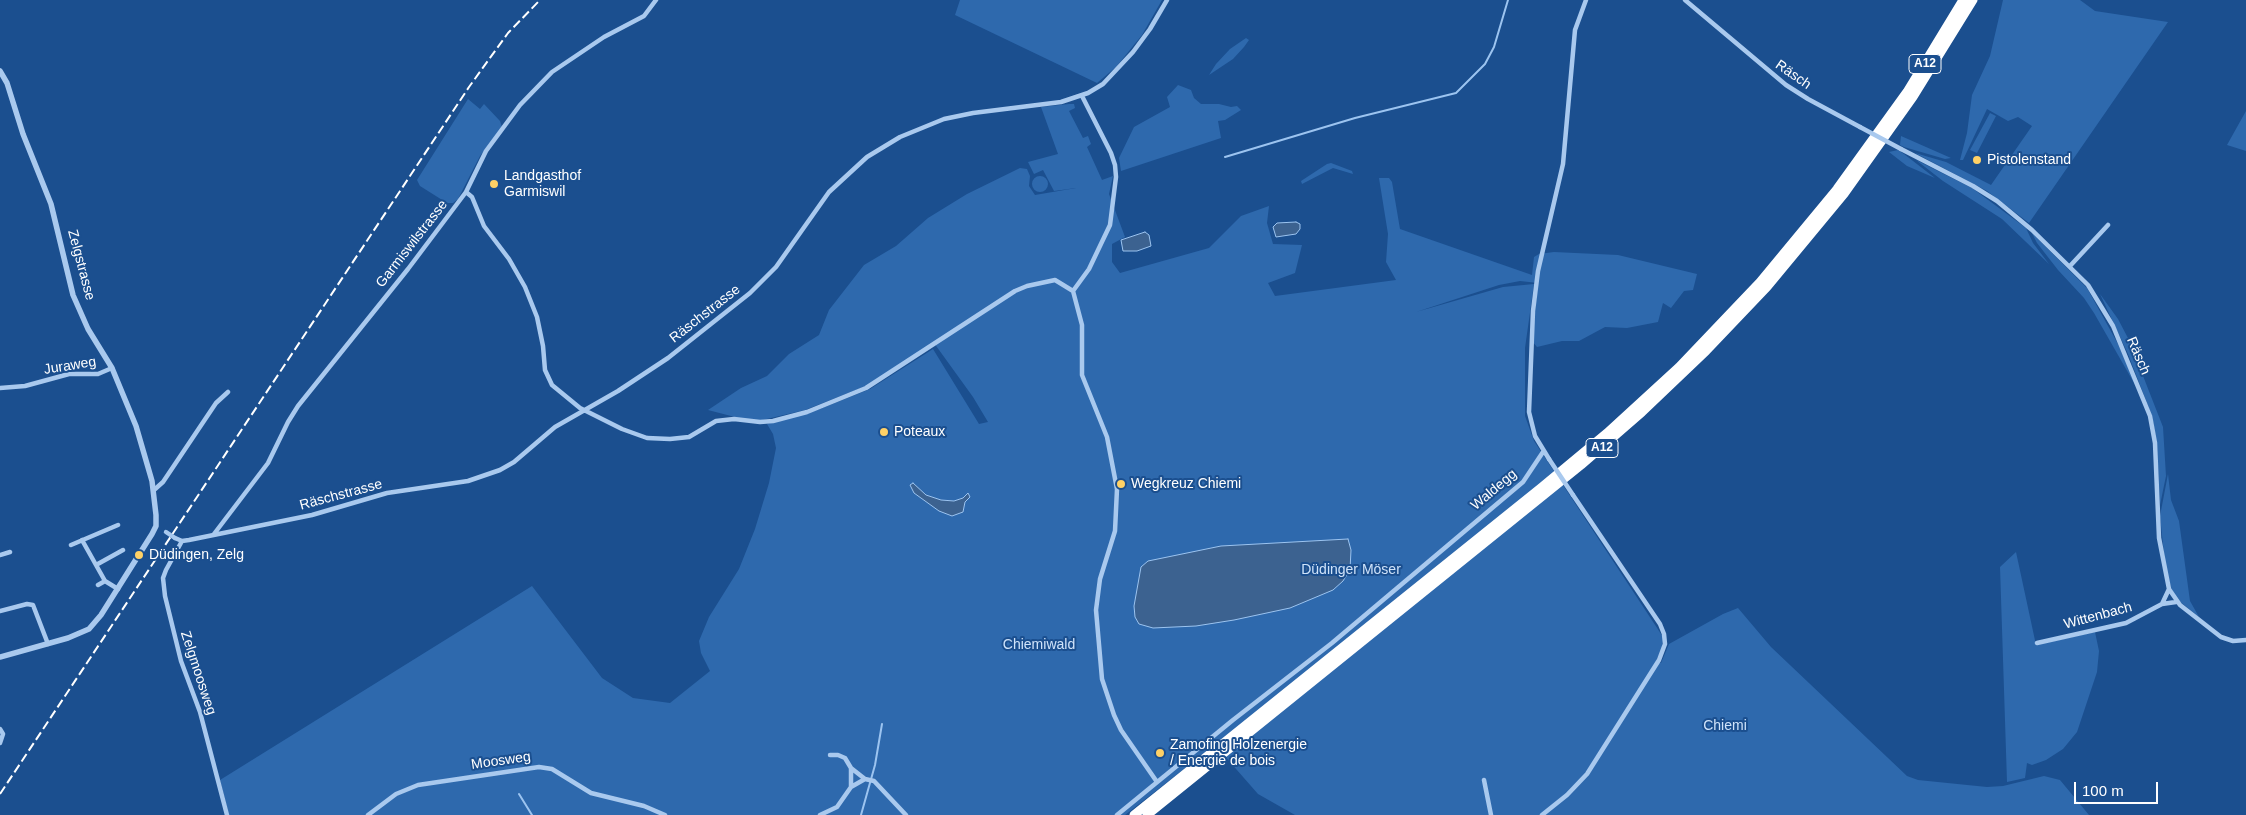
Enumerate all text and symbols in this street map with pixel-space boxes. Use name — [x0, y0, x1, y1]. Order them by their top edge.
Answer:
road number: A12 — [1909, 54, 1941, 74]
street label: Räsch — [1772, 57, 1814, 93]
place label: Pistolenstand — [1987, 152, 2071, 168]
marker: Pistolenstand — [1971, 154, 1983, 166]
place label: Landgasthof Garmiswil — [504, 168, 581, 200]
marker: Landgasthof Garmiswil — [488, 178, 500, 190]
street label: Garmiswilstrasse — [373, 197, 451, 291]
street label: Zelgstrasse — [64, 228, 98, 302]
street label: Räschstrasse — [666, 281, 744, 347]
street label: Räsch — [2123, 334, 2153, 378]
street label: Juraweg — [43, 354, 97, 378]
place label: Poteaux — [894, 424, 945, 440]
marker: Poteaux — [878, 426, 890, 438]
road number: A12 — [1586, 438, 1618, 458]
street label: Waldegg — [1468, 466, 1520, 514]
street label: Räschstrasse — [298, 476, 384, 514]
place label: Wegkreuz Chiemi — [1131, 476, 1241, 492]
marker: Wegkreuz Chiemi — [1115, 478, 1127, 490]
place label: Düdingen, Zelg — [149, 547, 244, 563]
marker: Düdingen, Zelg — [133, 549, 145, 561]
park label: Düdinger Möser — [1301, 562, 1401, 578]
street label: Wittenbach — [2062, 599, 2134, 633]
street label: Zelgmoosweg — [177, 629, 219, 717]
park label: Chiemiwald — [1003, 637, 1075, 653]
park label: Chiemi — [1703, 718, 1747, 734]
place label: Zamofing Holzenergie / Energie de bois — [1170, 737, 1307, 770]
marker: Zamofing Holzenergie / Energie de bois — [1154, 747, 1166, 759]
street label: Moosweg — [470, 749, 532, 773]
scale bar — [2076, 772, 2160, 804]
text: 100 m — [2082, 782, 2124, 799]

